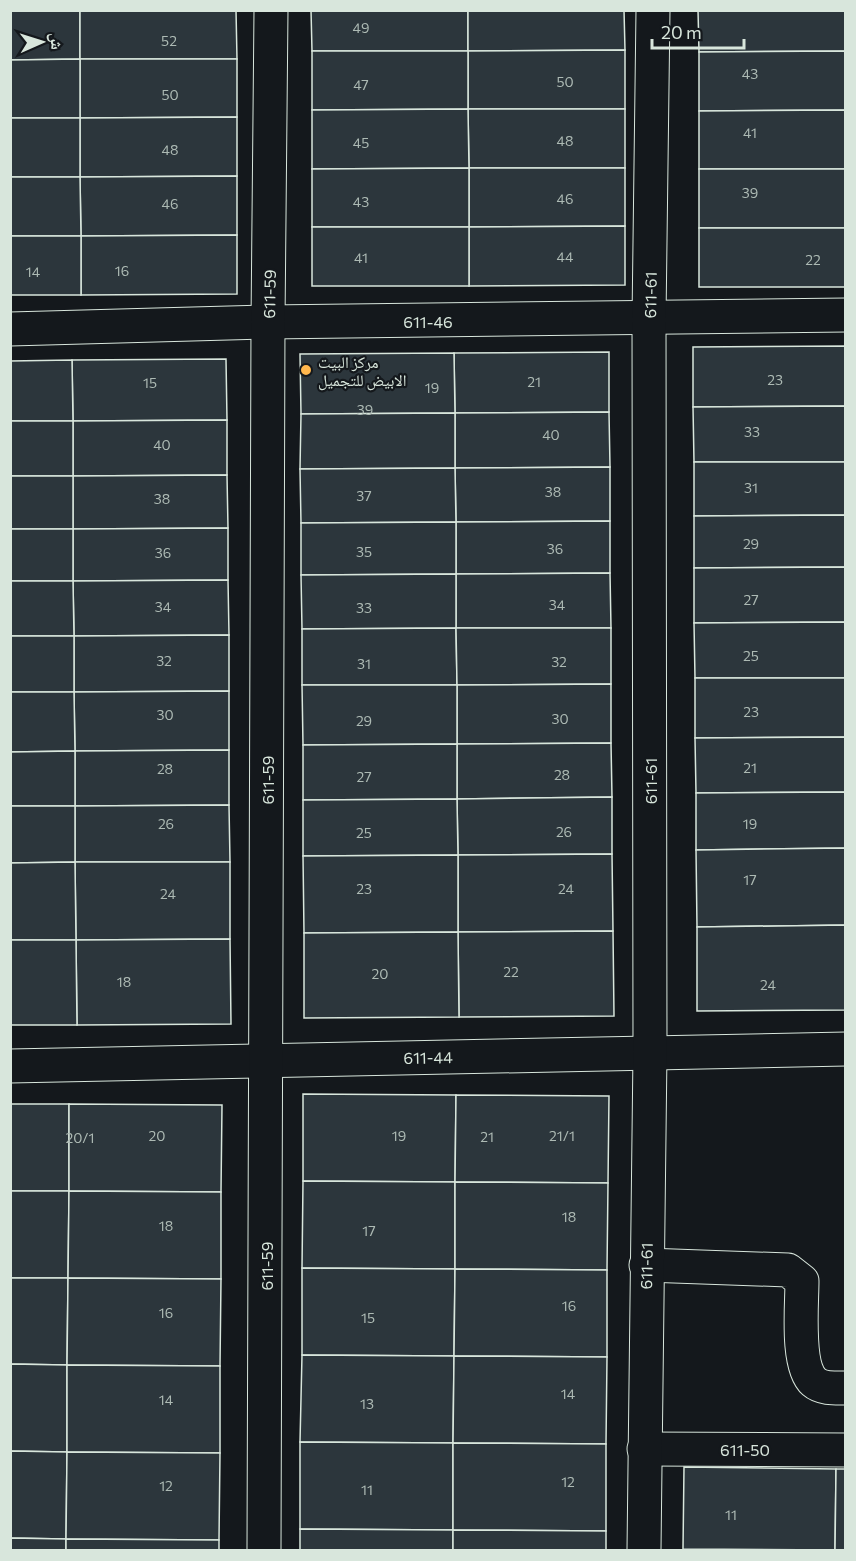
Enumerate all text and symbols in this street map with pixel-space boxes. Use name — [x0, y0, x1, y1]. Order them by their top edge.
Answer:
north arrow — [12, 12, 72, 72]
scale bar — [652, 12, 744, 50]
house number: 49 — [353, 19, 369, 36]
text: 20 m — [661, 21, 702, 43]
text: ش — [47, 32, 67, 50]
house number: 52 — [161, 32, 177, 49]
house number: 43 — [742, 65, 758, 82]
house number: 50 — [556, 73, 574, 90]
house number: 47 — [353, 76, 369, 93]
house number: 50 — [161, 86, 179, 103]
house number: 41 — [743, 124, 757, 141]
house number: 48 — [557, 132, 573, 149]
house number: 45 — [353, 134, 369, 151]
house number: 48 — [162, 141, 178, 158]
house number: 39 — [742, 184, 758, 201]
house number: 46 — [557, 190, 573, 207]
house number: 43 — [353, 193, 369, 210]
house number: 46 — [162, 195, 178, 212]
house number: 44 — [557, 248, 574, 265]
house number: 41 — [354, 249, 368, 266]
house number: 22 — [805, 251, 821, 268]
house number: 16 — [115, 262, 129, 279]
house number: 14 — [26, 263, 41, 280]
street label: 611-59 — [259, 269, 279, 319]
street label: 611-61 — [640, 271, 660, 319]
street label: 611-46 — [403, 312, 453, 331]
place label: مركز البيت الابيض للتجميل — [318, 352, 406, 391]
marker: مركز البيت الابيض للتجميل — [299, 363, 313, 377]
house number: 23 — [767, 371, 783, 388]
house number: 21 — [527, 373, 541, 390]
house number: 15 — [143, 374, 157, 391]
house number: 19 — [425, 379, 439, 396]
house number: 39 — [357, 401, 373, 418]
house number: 33 — [744, 423, 760, 440]
house number: 40 — [542, 426, 560, 443]
house number: 40 — [153, 436, 171, 453]
house number: 31 — [744, 479, 758, 496]
house number: 38 — [545, 483, 561, 500]
house number: 37 — [356, 487, 372, 504]
house number: 38 — [154, 490, 170, 507]
house number: 29 — [743, 535, 759, 552]
house number: 36 — [547, 540, 563, 557]
house number: 35 — [356, 543, 372, 560]
house number: 36 — [155, 544, 171, 561]
house number: 27 — [743, 591, 759, 608]
house number: 34 — [549, 596, 566, 613]
house number: 34 — [155, 598, 172, 615]
house number: 33 — [356, 599, 372, 616]
house number: 25 — [743, 647, 759, 664]
house number: 32 — [156, 652, 172, 669]
house number: 32 — [551, 653, 567, 670]
house number: 31 — [357, 655, 371, 672]
house number: 23 — [743, 703, 759, 720]
house number: 30 — [156, 706, 174, 723]
house number: 30 — [551, 710, 569, 727]
house number: 29 — [356, 712, 372, 729]
street label: 611-59 — [258, 755, 277, 805]
street label: 611-61 — [641, 758, 660, 804]
house number: 21 — [743, 759, 757, 776]
house number: 28 — [157, 760, 173, 777]
house number: 28 — [554, 766, 570, 783]
house number: 27 — [356, 768, 372, 785]
house number: 26 — [158, 815, 174, 832]
house number: 19 — [743, 815, 757, 832]
house number: 26 — [556, 823, 572, 840]
house number: 25 — [356, 824, 372, 841]
house number: 17 — [743, 871, 757, 888]
house number: 23 — [356, 880, 372, 897]
house number: 24 — [558, 880, 575, 897]
house number: 24 — [160, 885, 177, 902]
house number: 22 — [503, 963, 519, 980]
house number: 20 — [372, 965, 388, 982]
house number: 18 — [117, 973, 131, 990]
house number: 24 — [760, 976, 777, 993]
street label: 611-44 — [403, 1047, 453, 1067]
house number: 20 — [149, 1127, 165, 1144]
house number: 19 — [392, 1127, 406, 1144]
house number: 21/1 — [549, 1127, 575, 1144]
house number: 21 — [480, 1128, 494, 1145]
house number: 20/1 — [66, 1129, 94, 1146]
house number: 18 — [562, 1208, 576, 1225]
house number: 18 — [159, 1217, 173, 1234]
house number: 17 — [362, 1222, 376, 1239]
street label: 611-59 — [257, 1241, 276, 1291]
street label: 611-61 — [636, 1242, 656, 1290]
house number: 16 — [562, 1297, 576, 1314]
house number: 16 — [159, 1304, 173, 1321]
house number: 15 — [361, 1309, 375, 1326]
house number: 14 — [561, 1385, 576, 1402]
house number: 14 — [159, 1391, 174, 1408]
house number: 13 — [360, 1395, 374, 1412]
street label: 611-50 — [720, 1440, 770, 1459]
house number: 12 — [561, 1473, 575, 1490]
house number: 12 — [159, 1477, 173, 1494]
house number: 11 — [361, 1481, 373, 1498]
house number: 11 — [725, 1506, 737, 1523]

